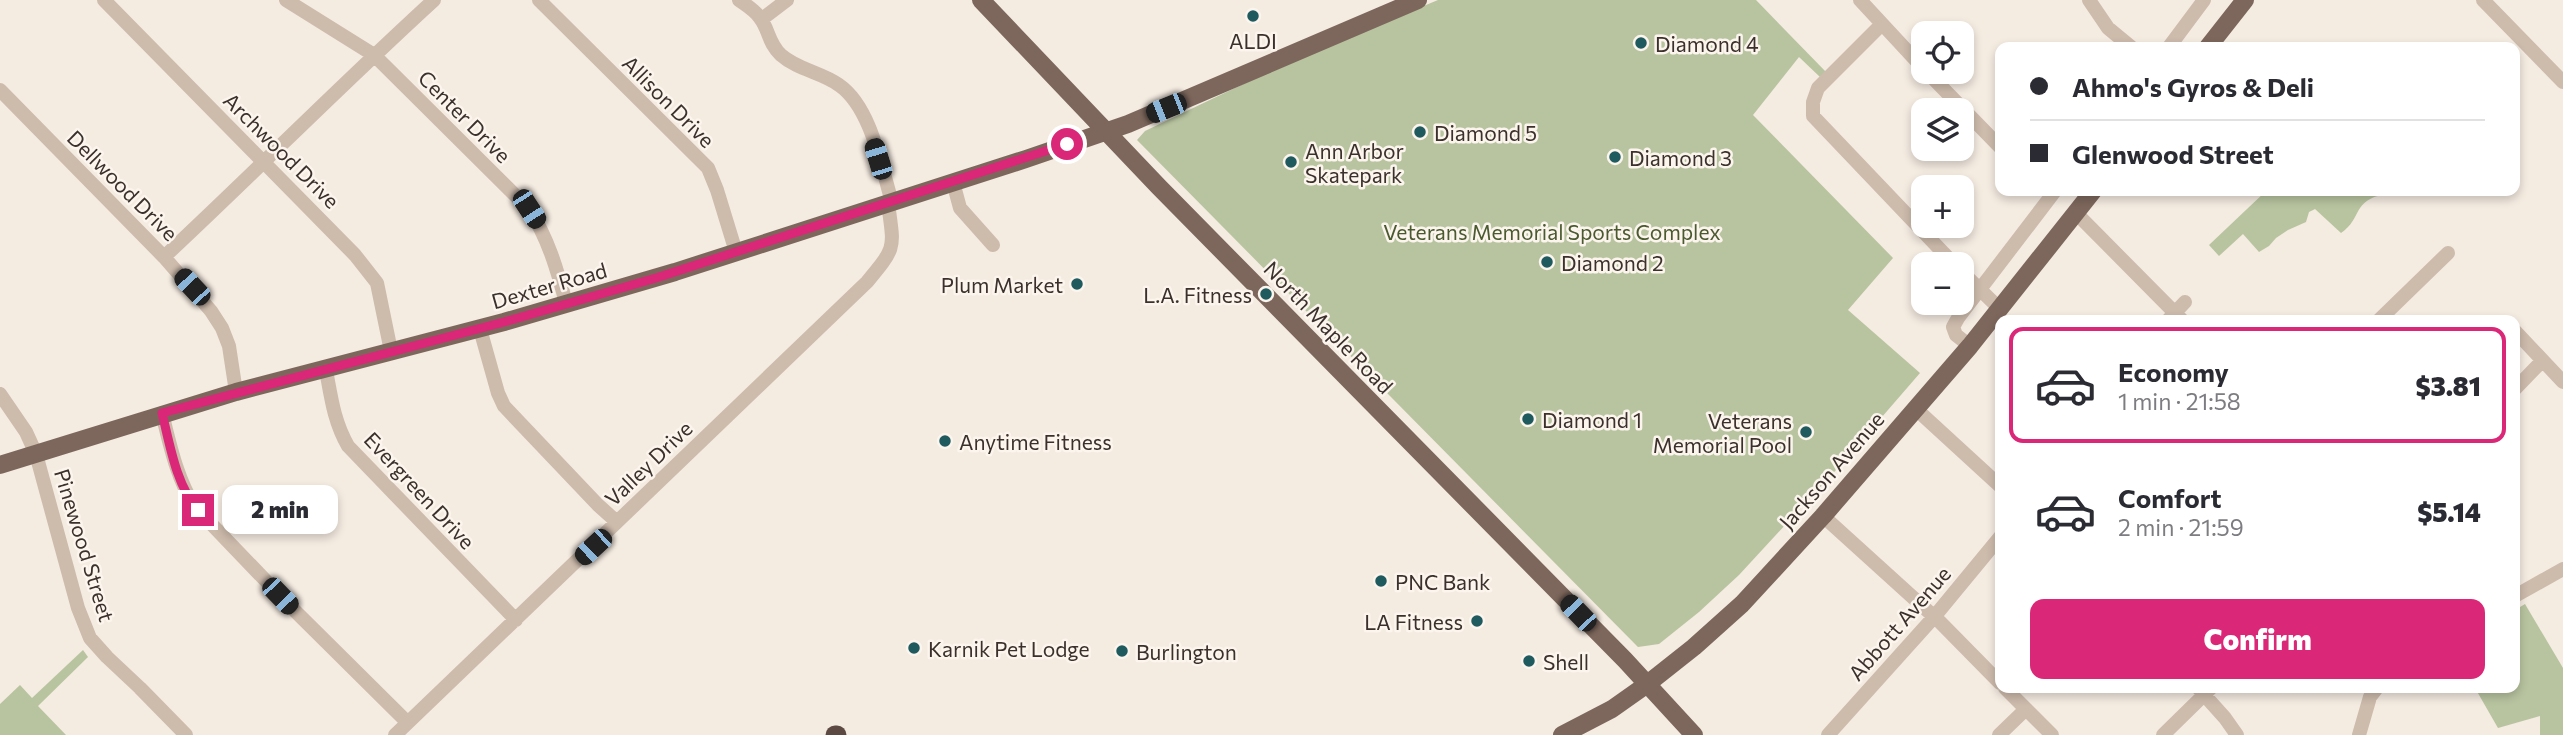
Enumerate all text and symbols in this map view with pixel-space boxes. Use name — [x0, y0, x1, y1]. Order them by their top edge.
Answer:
marker: ALDI — [1245, 8, 1261, 24]
map controls — [1911, 21, 1974, 315]
button: locate — [1911, 21, 1974, 84]
place label: ALDI — [1229, 28, 1277, 53]
place label: Diamond 4 — [1655, 31, 1759, 56]
marker: Diamond 4 — [1633, 35, 1649, 51]
street label: Allison Drive — [618, 50, 720, 152]
street label: Center Drive — [414, 65, 516, 167]
text: Ahmo's Gyros & Deli — [2072, 71, 2314, 102]
street label: Archwood Drive — [219, 87, 345, 213]
car — [1143, 90, 1190, 126]
button: layers — [1911, 98, 1974, 161]
place label: Diamond 5 — [1434, 120, 1537, 145]
marker: Diamond 5 — [1412, 124, 1428, 140]
street label: Dellwood Drive — [63, 125, 183, 245]
route start — [1051, 128, 1083, 160]
car — [862, 136, 895, 182]
place label: Ann Arbor Skatepark — [1305, 138, 1404, 187]
text: Glenwood Street — [2072, 138, 2274, 169]
place label: Diamond 3 — [1629, 145, 1732, 170]
marker: Diamond 3 — [1607, 149, 1623, 165]
marker: Ann Arbor Skatepark — [1283, 154, 1299, 170]
button: + — [1911, 175, 1974, 238]
car — [509, 186, 550, 232]
park label: Veterans Memorial Sports Complex — [1383, 219, 1721, 244]
place label: Diamond 2 — [1561, 250, 1664, 275]
button: − — [1911, 252, 1974, 315]
marker: Diamond 2 — [1539, 254, 1555, 270]
street label: North Maple Road — [1259, 256, 1399, 398]
street label: Dexter Road — [489, 257, 609, 313]
car — [170, 264, 215, 310]
place label: Plum Market — [941, 272, 1063, 297]
marker: Plum Market — [1069, 276, 1085, 292]
place label: L.A. Fitness — [1143, 282, 1252, 307]
marker: L.A. Fitness — [1258, 286, 1274, 302]
icon: car — [2034, 354, 2097, 417]
text: Economy — [2118, 356, 2229, 387]
text: $3.81 — [2416, 370, 2481, 401]
text: 1 min · 21:58 — [2118, 387, 2241, 415]
street label: Jackson Avenue — [1773, 406, 1889, 534]
place label: Diamond 1 — [1542, 407, 1642, 432]
place label: Veterans Memorial Pool — [1653, 408, 1792, 457]
marker: Diamond 1 — [1520, 411, 1536, 427]
street label: Valley Drive — [599, 415, 697, 511]
marker: Veterans Memorial Pool — [1798, 424, 1814, 440]
street label: Evergreen Drive — [360, 426, 480, 554]
place label: Anytime Fitness — [959, 429, 1112, 454]
marker: Anytime Fitness — [937, 433, 953, 449]
street label: Pinewood Street — [50, 466, 120, 624]
icon: car — [2034, 480, 2097, 543]
text: Comfort — [2118, 482, 2221, 513]
callout: 2 min — [222, 486, 338, 534]
route end — [182, 494, 214, 526]
text: 2 min — [251, 495, 309, 523]
text: $5.14 — [2417, 496, 2481, 527]
text: 2 min · 21:59 — [2118, 513, 2244, 541]
car — [571, 525, 616, 569]
street label: Abbott Avenue — [1843, 561, 1955, 685]
place label: PNC Bank — [1395, 569, 1490, 594]
marker: PNC Bank — [1373, 573, 1389, 589]
car — [258, 574, 303, 618]
car — [1556, 591, 1601, 635]
button: Confirm — [2030, 599, 2485, 679]
place label: LA Fitness — [1364, 609, 1463, 634]
marker: LA Fitness — [1469, 613, 1485, 629]
place label: Karnik Pet Lodge — [928, 636, 1090, 661]
place label: Burlington — [1136, 639, 1237, 664]
marker: Karnik Pet Lodge — [906, 640, 922, 656]
marker: Burlington — [1114, 643, 1130, 659]
place label: Shell — [1543, 649, 1589, 674]
marker: Shell — [1521, 653, 1537, 669]

